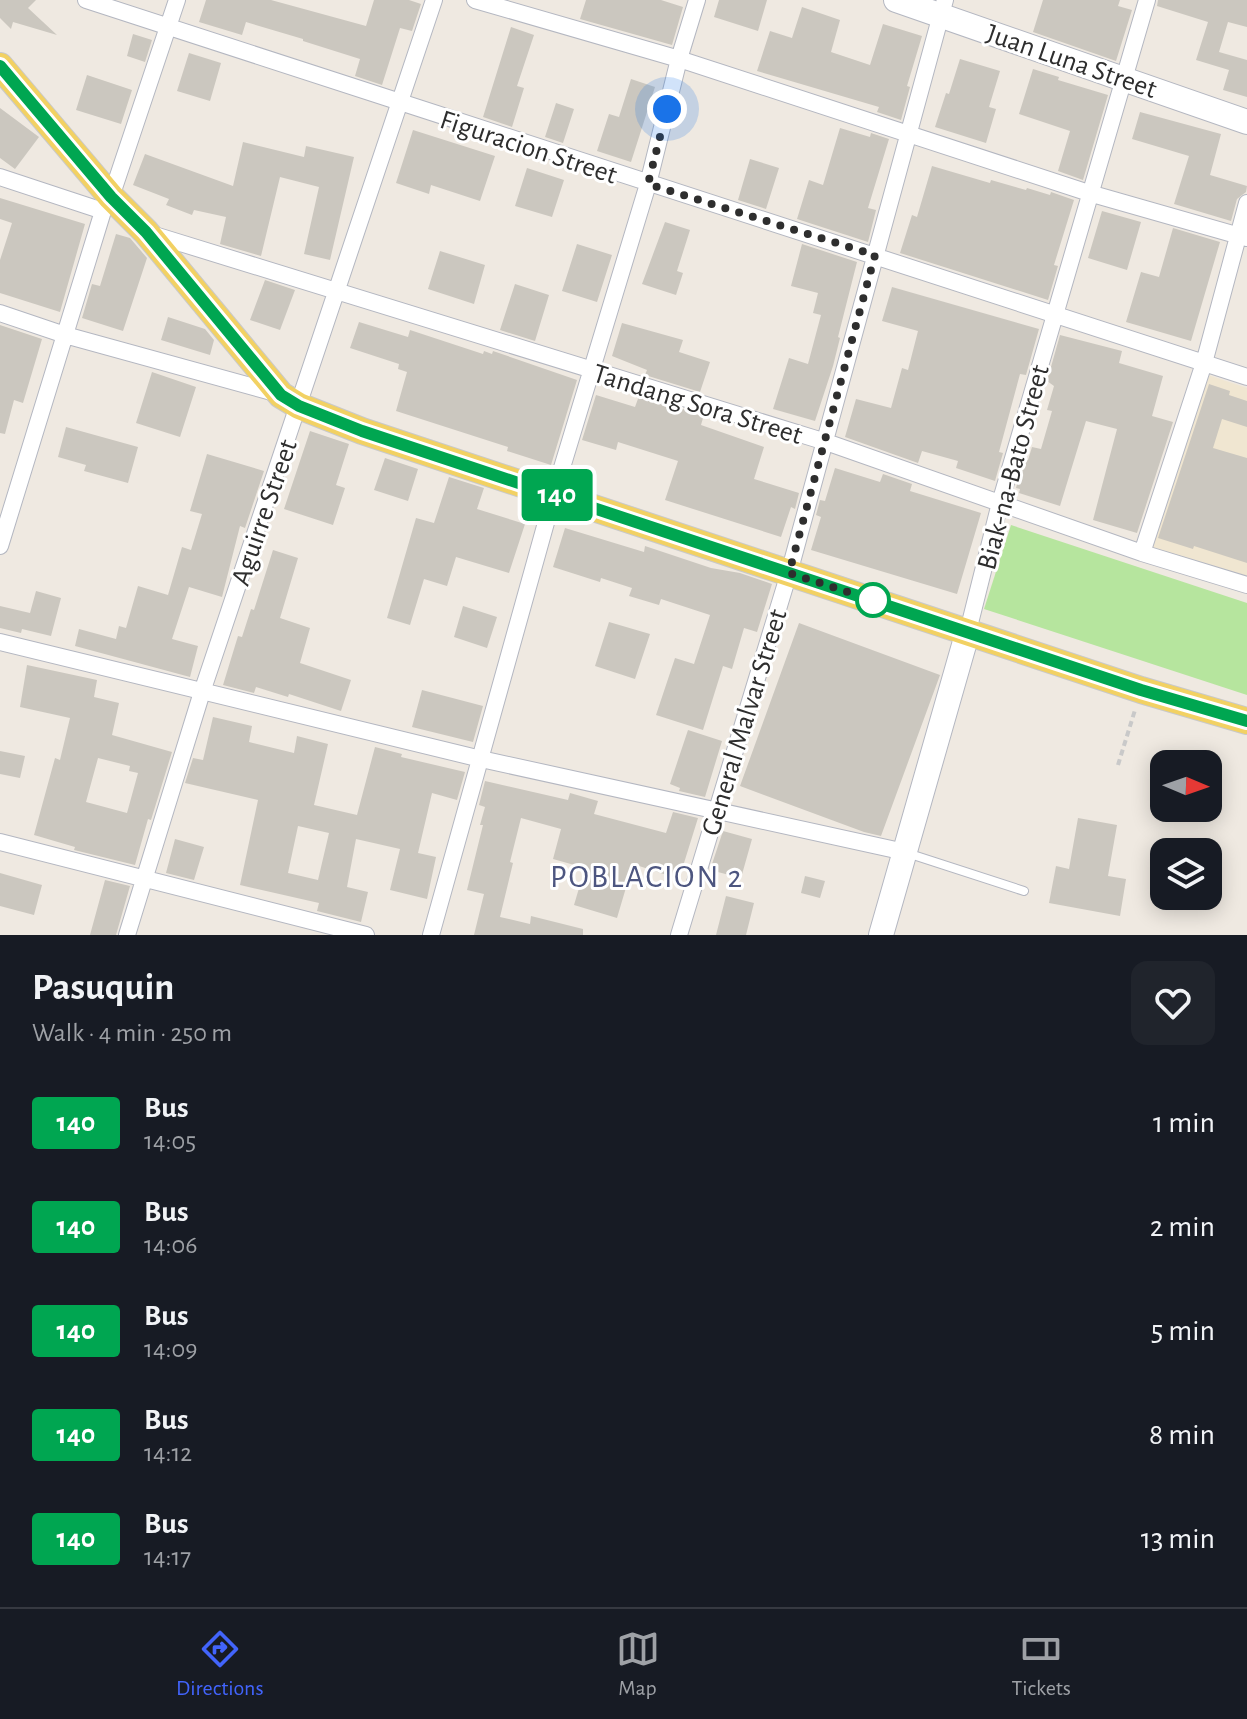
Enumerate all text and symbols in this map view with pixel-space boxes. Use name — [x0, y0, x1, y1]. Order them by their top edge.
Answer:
street label: Juan Luna Street — [983, 20, 1160, 104]
your location — [647, 89, 687, 129]
street label: Figuracion Street — [436, 106, 620, 190]
street label: Tandang Sora Street — [589, 360, 805, 450]
street label: Biak-na-Bato Street — [973, 362, 1055, 573]
street label: Aguirre Street — [227, 436, 303, 589]
line badge: 140 — [511, 469, 603, 521]
text: 140 — [538, 481, 576, 509]
unlabelled marker — [856, 583, 890, 617]
street label: General Malvar Street — [697, 606, 793, 839]
north arrow — [1150, 750, 1222, 822]
map controls — [1150, 750, 1222, 910]
button: layers — [1150, 838, 1222, 910]
district label: POBLACION 2 — [550, 861, 744, 893]
button: heart — [1131, 961, 1215, 1045]
text: Pasuquin — [32, 969, 174, 1007]
text: Walk · 4 min · 250 m — [32, 1020, 232, 1046]
text: Bus — [144, 1093, 189, 1123]
text: 1 min — [1153, 1108, 1215, 1138]
text: 140 — [57, 1109, 95, 1137]
text: 14:05 — [144, 1128, 196, 1154]
text: Bus — [144, 1197, 189, 1227]
text: 2 min — [1150, 1212, 1215, 1242]
text: 140 — [57, 1213, 95, 1241]
text: 14:06 — [144, 1232, 197, 1258]
text: Bus — [144, 1301, 189, 1331]
text: 5 min — [1151, 1316, 1215, 1346]
text: 140 — [57, 1317, 95, 1345]
text: 14:09 — [144, 1336, 197, 1362]
text: Bus — [144, 1405, 189, 1435]
text: 8 min — [1149, 1420, 1215, 1450]
text: 140 — [57, 1421, 95, 1449]
text: 14:12 — [144, 1440, 192, 1466]
text: Bus — [144, 1509, 189, 1539]
text: 13 min — [1141, 1524, 1215, 1554]
text: 140 — [57, 1525, 95, 1553]
text: 14:17 — [144, 1544, 191, 1570]
tab: Directions — [176, 1627, 264, 1701]
tab: Map — [616, 1627, 660, 1701]
tab: Tickets — [1011, 1627, 1071, 1701]

